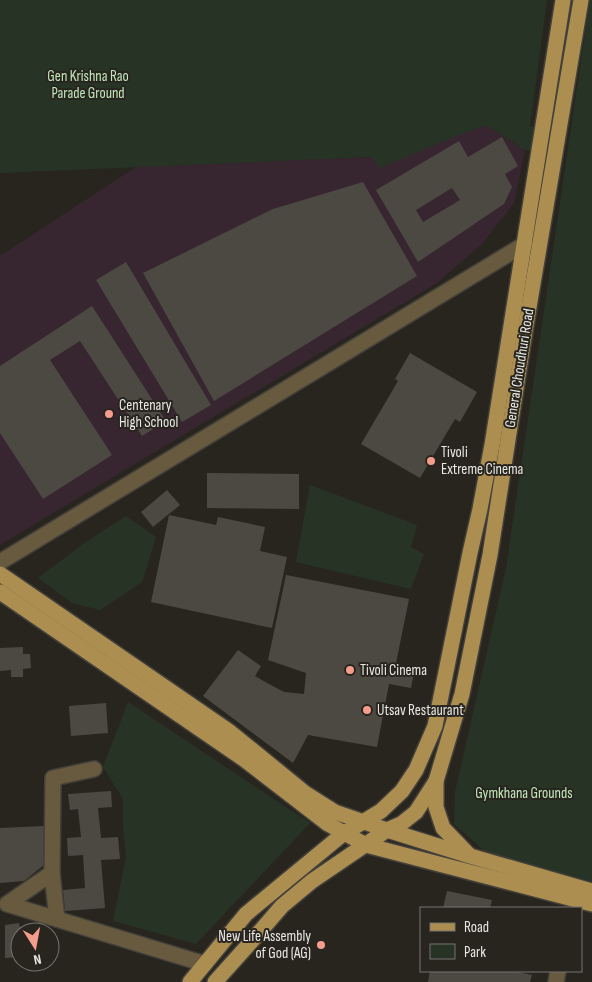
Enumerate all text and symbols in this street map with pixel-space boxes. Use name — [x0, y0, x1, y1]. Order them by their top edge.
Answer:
park label: Gen Krishna Rao Parade Ground — [47, 67, 129, 103]
street label: General Choudhuri Road — [501, 307, 538, 429]
place label: Centenary High School — [119, 396, 178, 432]
marker: Centenary High School — [103, 408, 115, 420]
place label: Tivoli Extreme Cinema — [441, 443, 524, 479]
marker: Tivoli Extreme Cinema — [425, 455, 437, 467]
place label: Tivoli Cinema — [360, 661, 427, 680]
marker: Tivoli Cinema — [344, 664, 356, 676]
place label: Utsav Restaurant — [377, 701, 464, 720]
marker: Utsav Restaurant — [361, 704, 373, 716]
park label: Gymkhana Grounds — [475, 784, 573, 803]
legend — [420, 907, 582, 972]
text: Road — [464, 918, 489, 937]
north arrow — [10, 922, 60, 972]
place label: New Life Assembly of God (AG) — [218, 927, 311, 963]
marker: New Life Assembly of God (AG) — [315, 939, 327, 951]
text: Park — [464, 943, 486, 962]
text: N — [32, 950, 43, 968]

